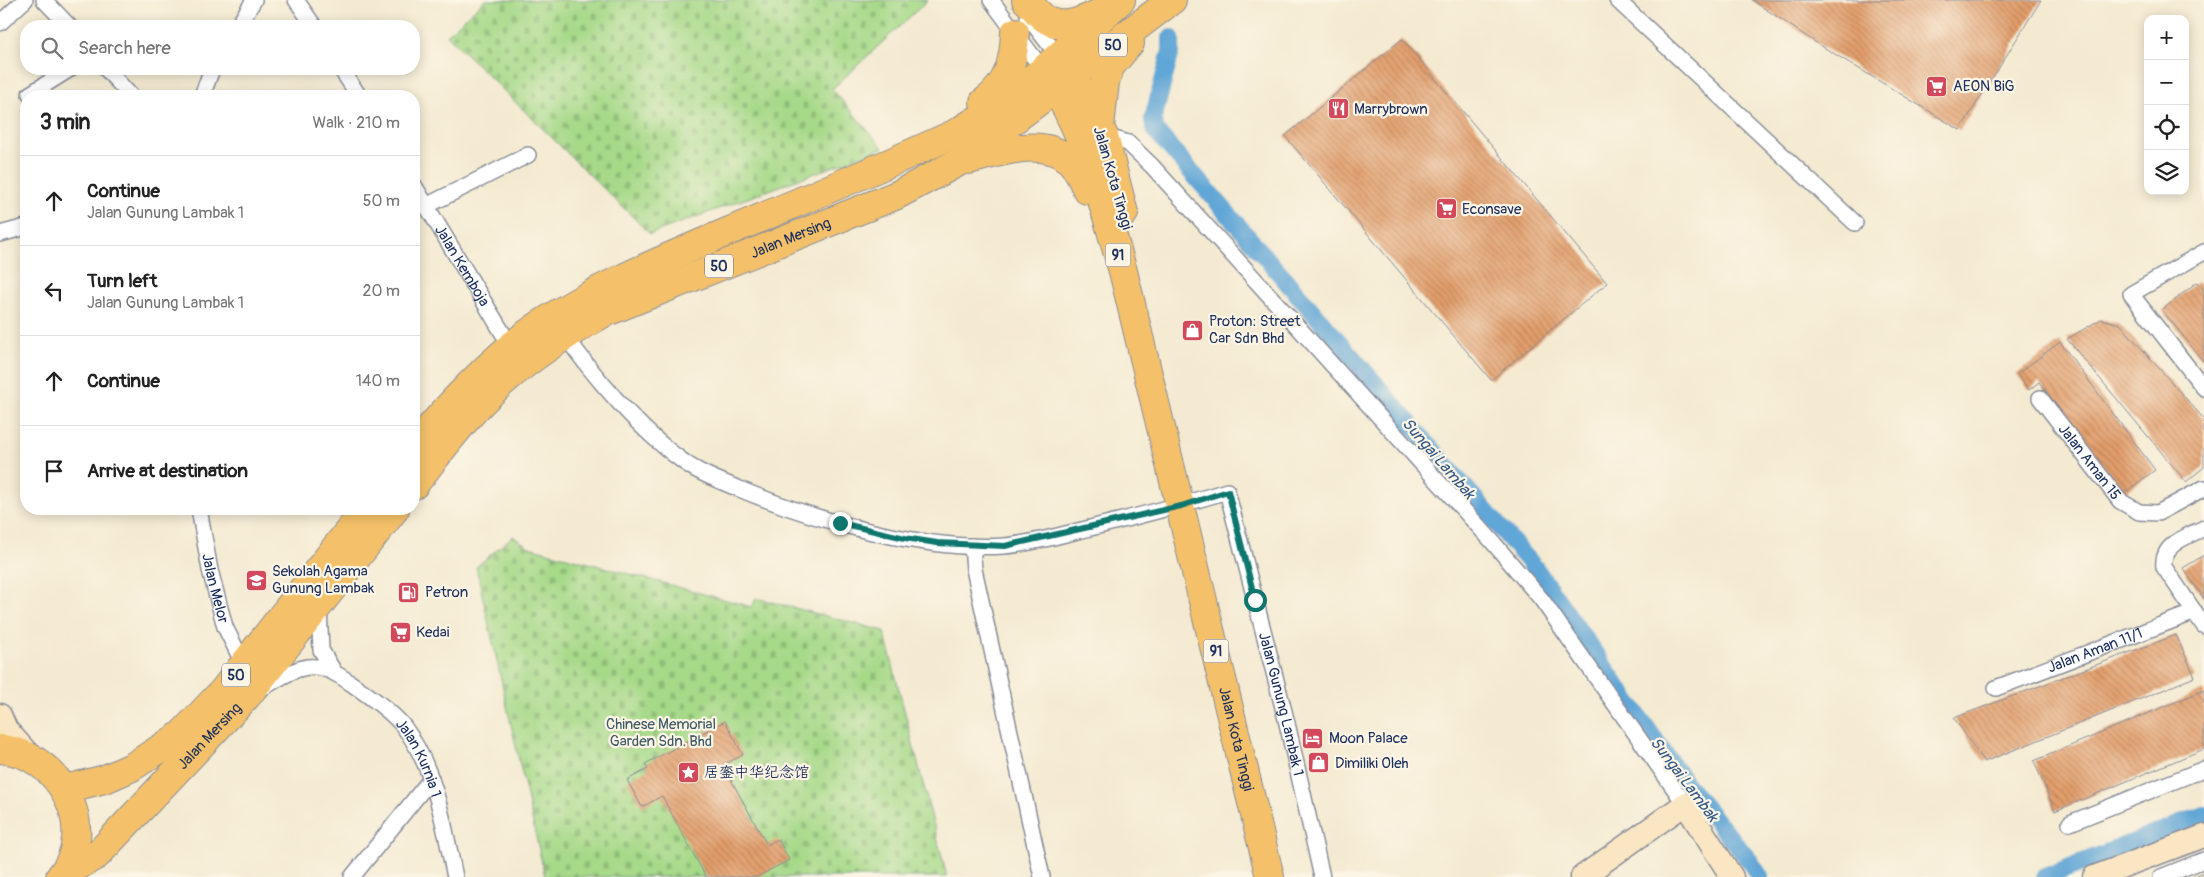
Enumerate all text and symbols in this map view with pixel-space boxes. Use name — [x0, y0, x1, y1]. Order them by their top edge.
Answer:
map controls — [2144, 15, 2189, 195]
button: + — [2144, 15, 2189, 60]
search box — [20, 20, 420, 75]
icon: search — [38, 34, 66, 62]
road number: 50 — [1099, 34, 1127, 56]
text: Search here — [78, 36, 171, 60]
button: − — [2144, 60, 2189, 105]
supermarket icon: AEON BiG — [1925, 74, 1949, 98]
place label: AEON BiG — [1953, 77, 2015, 96]
restaurant icon: Marrybrown — [1326, 97, 1350, 121]
place label: Marrybrown — [1354, 100, 1428, 119]
button: locate — [2144, 105, 2189, 150]
text: 3 min — [40, 109, 90, 136]
text: Walk · 210 m — [312, 113, 400, 133]
street label: Jalan Kota Tinggi — [1089, 124, 1136, 232]
button: layers — [2144, 150, 2189, 195]
text: Continue — [87, 179, 160, 203]
icon: ahead — [40, 187, 68, 215]
text: 50 m — [363, 191, 400, 211]
supermarket icon: Econsave — [1434, 197, 1458, 221]
place label: Econsave — [1462, 200, 1522, 219]
text: Jalan Gunung Lambak 1 — [87, 203, 244, 223]
street label: Jalan Mersing — [748, 214, 834, 263]
street label: Jalan Kemboja — [430, 222, 494, 310]
road number: 91 — [1106, 244, 1130, 266]
road number: 50 — [705, 255, 733, 278]
text: Turn left — [87, 269, 157, 293]
icon: left — [40, 277, 68, 305]
text: 20 m — [362, 281, 400, 301]
text: Jalan Gunung Lambak 1 — [87, 293, 244, 313]
place label: Proton: Street Car Sdn Bhd — [1209, 312, 1301, 348]
shop icon: Proton: Street Car Sdn Bhd — [1181, 318, 1205, 342]
icon: ahead — [40, 367, 68, 395]
text: Continue — [87, 369, 160, 393]
text: 140 m — [356, 371, 400, 391]
water label: Sungai Lambak — [1398, 414, 1480, 504]
street label: Jalan Aman 15 — [2054, 420, 2125, 504]
icon: arrive — [40, 457, 68, 485]
text: Arrive at destination — [87, 459, 248, 483]
route end — [829, 512, 852, 535]
street label: Jalan Melor — [197, 552, 233, 626]
place label: Sekolah Agama Gunung Lambak — [272, 562, 375, 598]
school or university icon: Sekolah Agama Gunung Lambak — [244, 568, 268, 592]
fuel station icon: Petron — [397, 580, 421, 604]
place label: Petron — [425, 583, 468, 602]
route start — [1244, 589, 1267, 612]
supermarket icon: Kedai — [388, 620, 412, 644]
place label: Kedai — [416, 623, 450, 642]
street label: Jalan Aman 11/1 — [2045, 624, 2145, 677]
street label: Jalan Gunung Lambak 1 — [1254, 630, 1308, 778]
road number: 91 — [1204, 640, 1228, 662]
road number: 50 — [222, 664, 250, 686]
street label: Jalan Kota Tinggi — [1214, 685, 1258, 793]
street label: Jalan Mersing — [174, 699, 246, 774]
street label: Jalan Kurnia 1 — [391, 715, 445, 799]
park label: Chinese Memorial Garden Sdn. Bhd — [606, 715, 716, 751]
hotel icon: Moon Palace — [1301, 726, 1325, 750]
place label: Moon Palace — [1329, 729, 1408, 748]
water label: Sungai Lambak — [1646, 733, 1723, 827]
shop icon: Dimiliki Oleh — [1307, 751, 1331, 775]
place label: Dimiliki Oleh — [1335, 754, 1409, 773]
place icon: 居銮中华纪念馆 — [676, 760, 700, 784]
place label: 居銮中华纪念馆 — [704, 763, 809, 782]

